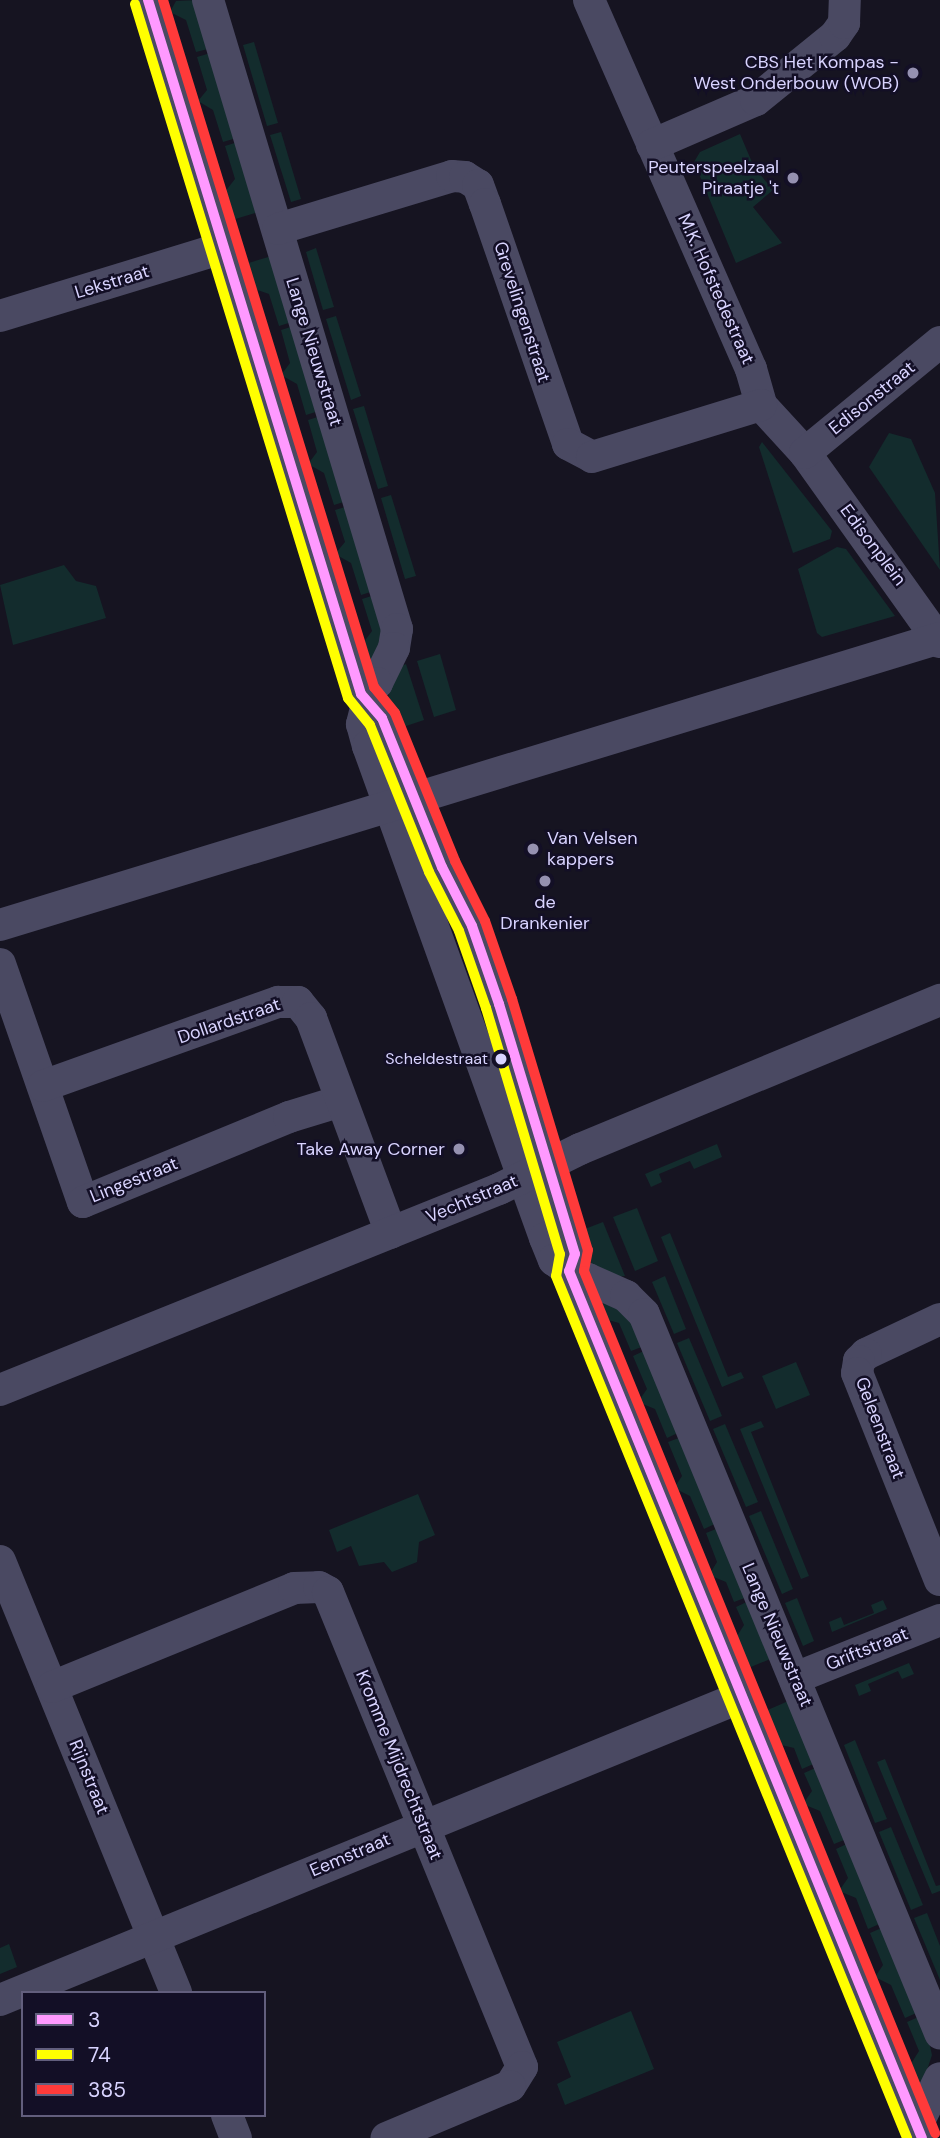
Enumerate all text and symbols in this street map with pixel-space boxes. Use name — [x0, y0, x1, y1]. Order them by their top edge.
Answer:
place label: CBS Het Kompas - West Onderbouw (WOB) — [693, 52, 899, 94]
marker: CBS Het Kompas - West Onderbouw (WOB) — [905, 65, 921, 81]
place label: Peuterspeelzaal Piraatje 't — [648, 157, 779, 200]
marker: Peuterspeelzaal Piraatje 't — [785, 170, 801, 186]
street label: M.K. Hofstedestraat — [673, 211, 759, 367]
street label: Grevelingenstraat — [489, 239, 555, 385]
street label: Lekstraat — [72, 260, 152, 304]
street label: Lange Nieuwstraat — [281, 275, 347, 429]
street label: Edisonstraat — [825, 357, 919, 439]
street label: Edisonplein — [835, 500, 911, 590]
place label: Van Velsen kappers — [547, 828, 638, 870]
marker: Van Velsen kappers — [525, 841, 541, 857]
marker: de Drankenier — [537, 873, 553, 889]
place label: de Drankenier — [500, 892, 590, 934]
street label: Dollardstraat — [175, 993, 283, 1049]
place label: Scheldestraat — [385, 1049, 488, 1069]
marker: Scheldestraat — [494, 1052, 508, 1066]
place label: Take Away Corner — [297, 1138, 445, 1160]
marker: Take Away Corner — [451, 1141, 467, 1157]
street label: Lingestraat — [87, 1153, 181, 1207]
street label: Vechtstraat — [423, 1170, 521, 1228]
street label: Geleenstraat — [851, 1374, 909, 1482]
street label: Lange Nieuwstraat — [737, 1560, 817, 1710]
street label: Griftstraat — [823, 1623, 911, 1675]
street label: Kromme Mijdrechtstraat — [351, 1667, 447, 1863]
street label: Rijnstraat — [64, 1737, 114, 1817]
street label: Eemstraat — [307, 1828, 393, 1882]
legend — [21, 1991, 266, 2117]
text: 3 — [88, 2006, 100, 2034]
text: 74 — [88, 2041, 111, 2069]
text: 385 — [88, 2076, 126, 2104]

